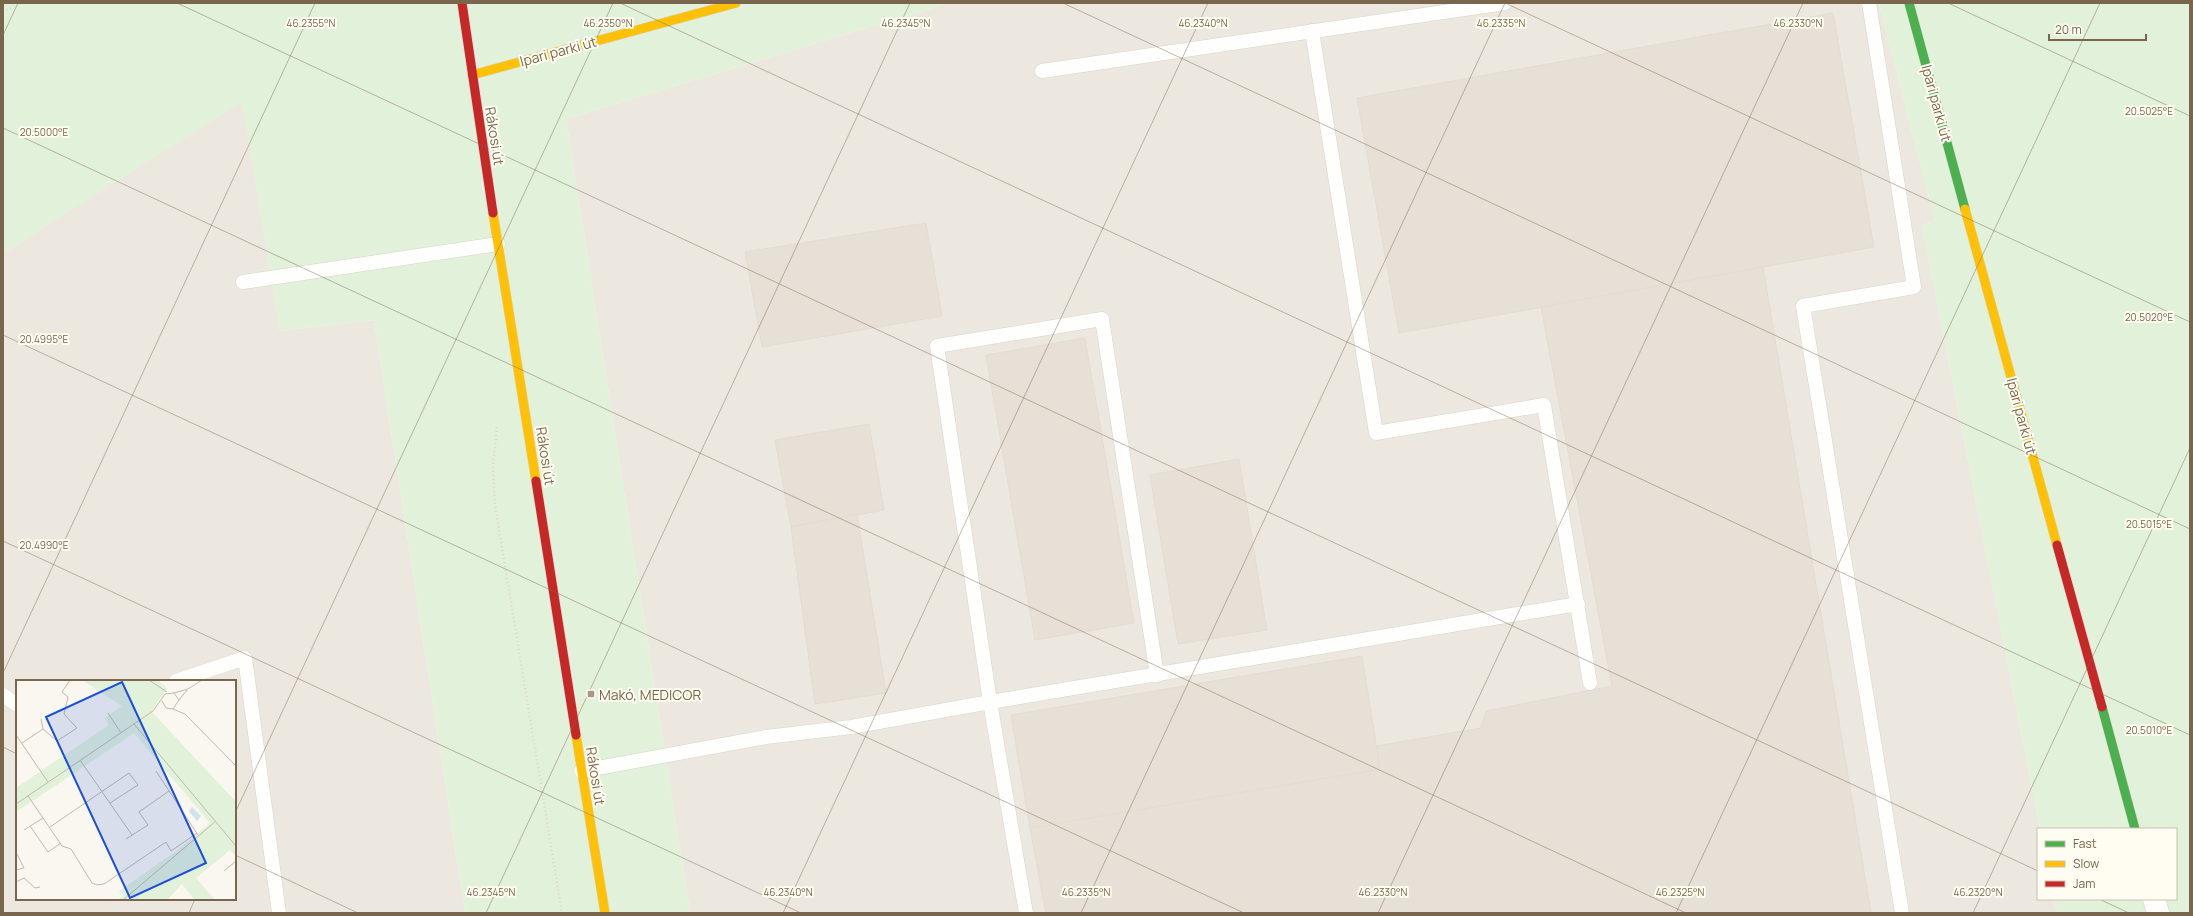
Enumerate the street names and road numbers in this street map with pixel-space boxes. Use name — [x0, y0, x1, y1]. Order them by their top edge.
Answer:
street label: Ipari parki út — [518, 32, 599, 70]
street label: Ipari parki út — [1918, 63, 1956, 144]
street label: Rákosi út — [481, 105, 509, 167]
street label: Ipari parki út — [2003, 376, 2041, 457]
street label: Rákosi út — [532, 425, 560, 487]
street label: Rákosi út — [582, 745, 610, 807]

